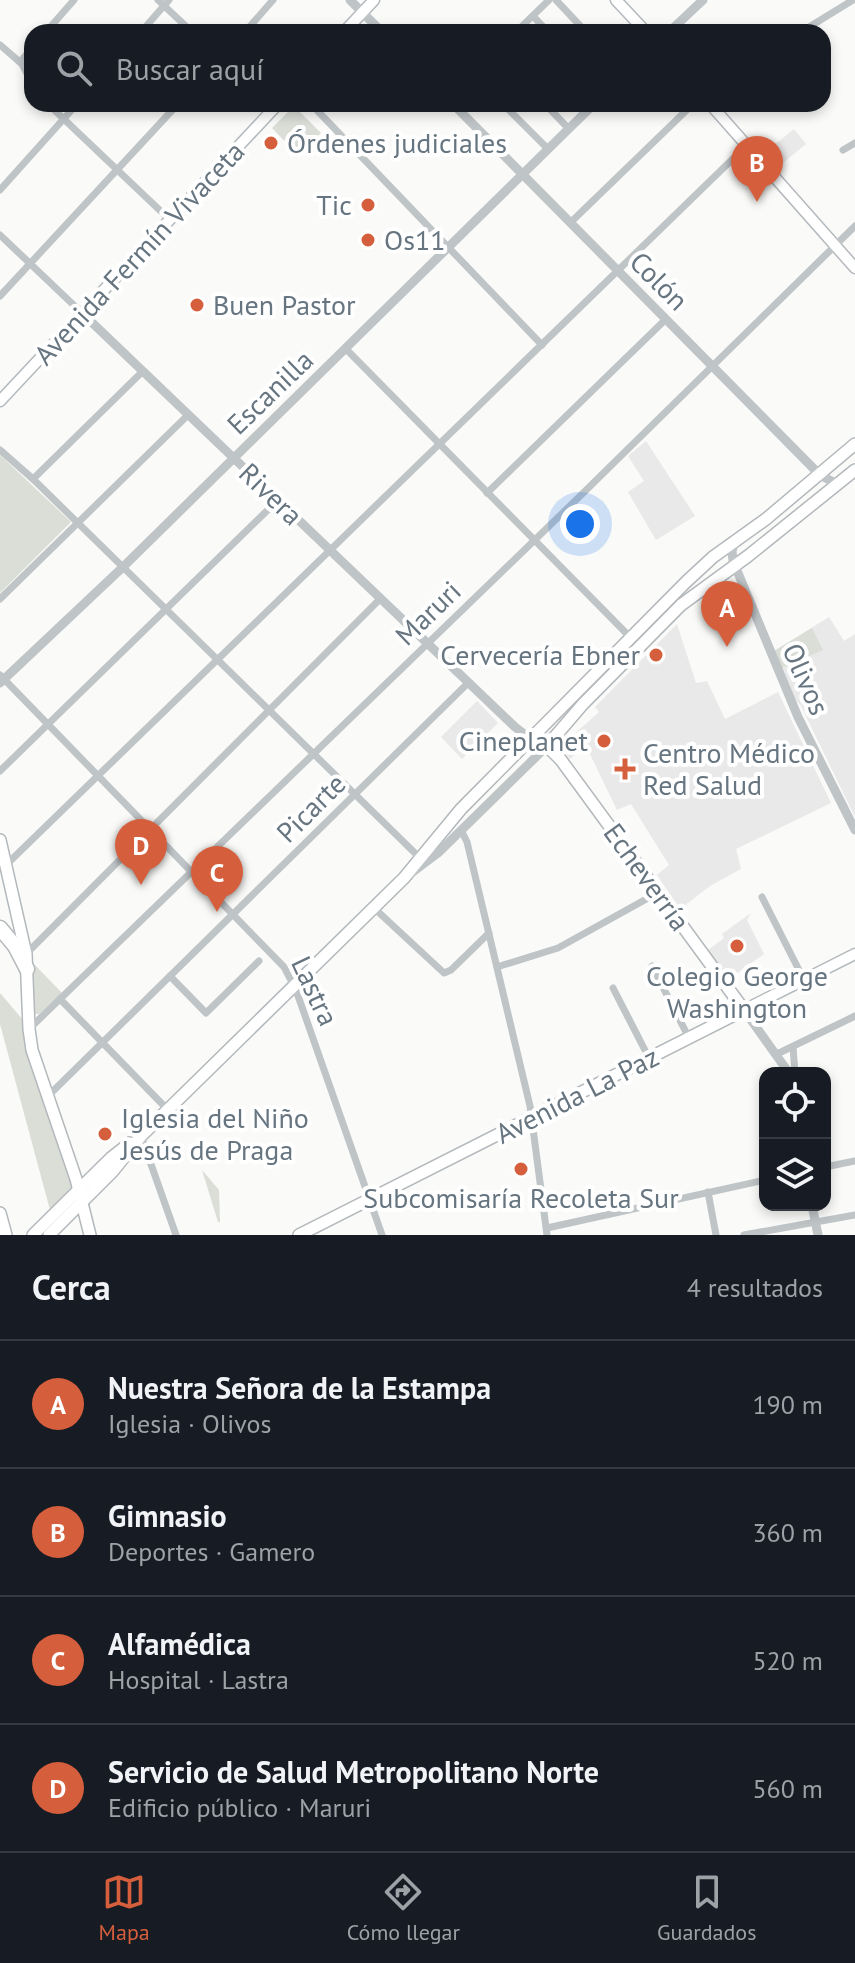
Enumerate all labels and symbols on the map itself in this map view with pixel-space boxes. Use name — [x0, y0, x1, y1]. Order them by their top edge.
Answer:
place label: Órdenes judiciales — [287, 124, 507, 161]
street label: Avenida Fermín Vivaceta — [25, 133, 252, 372]
marker: Órdenes judiciales — [262, 134, 280, 152]
pin: B — [731, 136, 783, 202]
place label: Tic — [316, 186, 352, 223]
marker: Tic — [359, 196, 377, 214]
place label: Os11 — [384, 221, 445, 258]
marker: Os11 — [359, 231, 377, 249]
street label: Colón — [622, 243, 697, 318]
place label: Buen Pastor — [213, 286, 356, 323]
marker: Buen Pastor — [188, 296, 206, 314]
street label: Escanilla — [219, 341, 321, 442]
street label: Rivera — [232, 454, 311, 533]
your location — [560, 504, 600, 544]
street label: Maruri — [387, 572, 468, 653]
pin: A — [701, 581, 753, 647]
place label: Cervecería Ebner — [440, 636, 640, 673]
street label: Olivos — [774, 637, 839, 721]
marker: Cervecería Ebner — [647, 646, 665, 664]
place label: Cineplanet — [459, 722, 589, 759]
marker: Cineplanet — [595, 732, 613, 750]
place label: Centro Médico Red Salud — [643, 734, 815, 803]
marker: Centro Médico Red Salud — [614, 758, 636, 780]
street label: Picarte — [268, 765, 353, 850]
street label: Echeverría — [596, 816, 699, 938]
pin: D — [115, 819, 167, 885]
pin: C — [191, 846, 243, 912]
marker: Colegio George Washington — [728, 937, 746, 955]
street label: Lastra — [283, 950, 348, 1031]
place label: Colegio George Washington — [646, 957, 828, 1026]
street label: Avenida La Paz — [489, 1038, 665, 1152]
place label: Iglesia del Niño Jesús de Praga — [120, 1099, 309, 1168]
marker: Iglesia del Niño Jesús de Praga — [96, 1125, 114, 1143]
marker: Subcomisaría Recoleta Sur — [512, 1160, 530, 1178]
place label: Subcomisaría Recoleta Sur — [363, 1179, 679, 1216]

